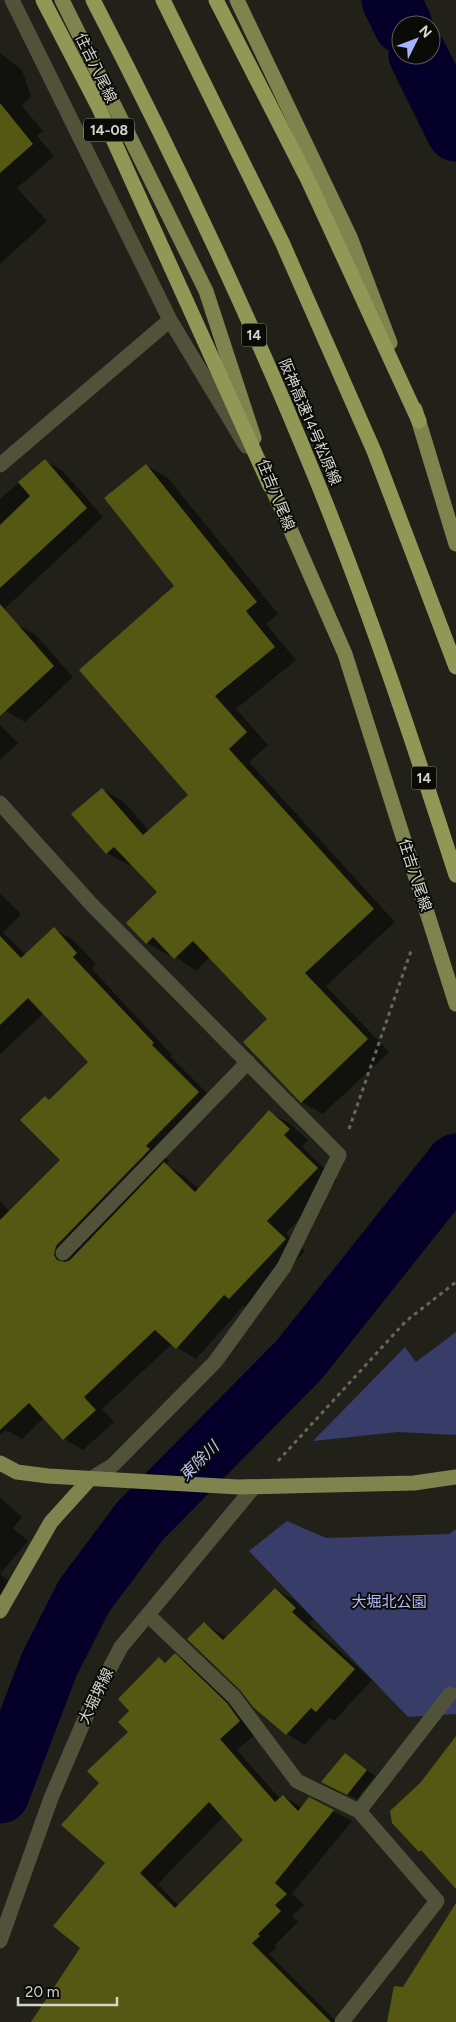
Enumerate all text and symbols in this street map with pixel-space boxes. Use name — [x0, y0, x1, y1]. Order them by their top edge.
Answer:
north arrow — [391, 15, 441, 65]
text: N — [415, 22, 435, 41]
street label: 住吉八尾線 — [71, 30, 121, 106]
road number: 14-08 — [84, 118, 134, 142]
road number: 14 — [242, 324, 266, 346]
street label: 阪神高速14号松原線 — [275, 356, 345, 488]
street label: 住吉八尾線 — [254, 457, 298, 533]
road number: 14 — [412, 766, 436, 790]
street label: 住吉八尾線 — [395, 837, 435, 913]
water label: 東除川 — [175, 1436, 224, 1485]
park label: 大堀北公園 — [351, 1593, 427, 1611]
street label: 大堀堺線 — [75, 1665, 117, 1727]
scale bar — [18, 1974, 116, 2006]
text: 20 m — [25, 1983, 59, 2001]

